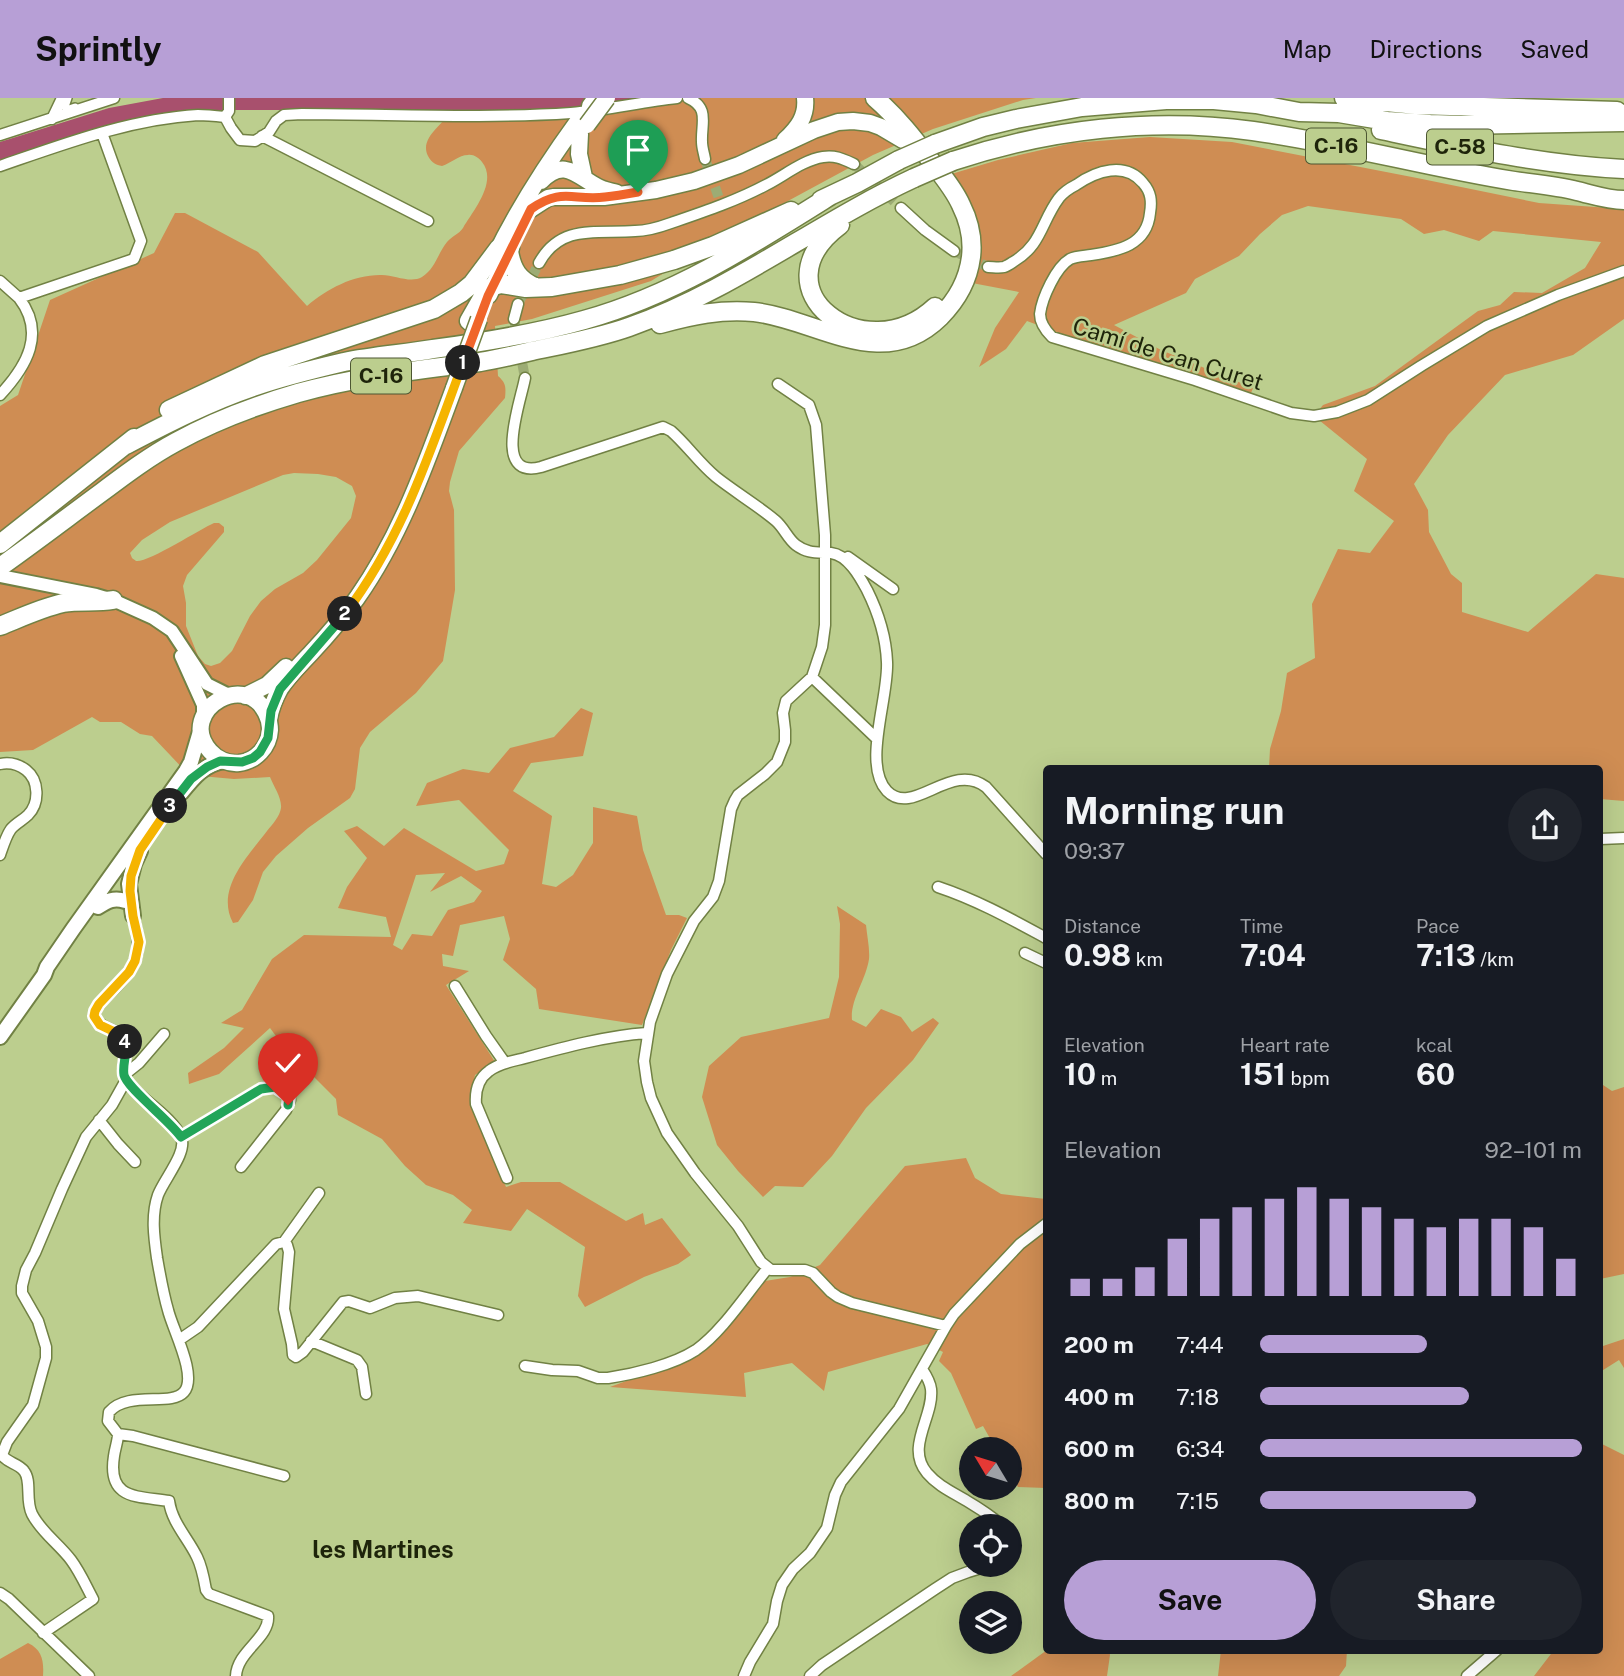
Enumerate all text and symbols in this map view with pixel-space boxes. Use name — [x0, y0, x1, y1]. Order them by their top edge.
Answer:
text: Sprintly — [35, 30, 162, 68]
text: Map — [1283, 35, 1332, 63]
text: Directions — [1370, 35, 1482, 63]
text: Saved — [1520, 35, 1589, 63]
pin — [608, 120, 668, 192]
road number: C-16 — [1306, 128, 1366, 164]
road number: C-58 — [1427, 130, 1493, 164]
icon: arrive — [619, 131, 657, 169]
street label: Camí de Can Curet — [1069, 312, 1267, 395]
pin: 1 — [446, 345, 480, 380]
text: 1 — [458, 351, 467, 373]
road number: C-16 — [351, 358, 411, 394]
pin: 2 — [328, 596, 362, 632]
text: 2 — [338, 602, 351, 624]
pin: 3 — [152, 788, 188, 824]
text: Morning run — [1064, 788, 1285, 833]
button: share — [1508, 788, 1582, 862]
text: 3 — [163, 794, 176, 816]
text: 09:37 — [1064, 837, 1125, 864]
text: Distance — [1064, 915, 1141, 937]
text: Time — [1240, 915, 1283, 937]
text: Pace — [1416, 915, 1459, 937]
text: 0.98 — [1064, 937, 1131, 973]
text: 7:04 — [1240, 937, 1306, 973]
text: 7:13 — [1416, 937, 1476, 973]
text: km — [1131, 948, 1163, 970]
text: /km — [1476, 948, 1514, 970]
pin: 4 — [108, 1024, 142, 1060]
text: 4 — [118, 1030, 131, 1052]
pin — [258, 1033, 318, 1105]
text: Elevation — [1064, 1034, 1145, 1056]
text: Heart rate — [1240, 1034, 1330, 1056]
text: kcal — [1416, 1034, 1453, 1056]
icon: check — [269, 1044, 307, 1082]
text: 10 — [1064, 1056, 1096, 1092]
text: 151 — [1240, 1056, 1286, 1092]
text: 60 — [1416, 1056, 1455, 1092]
text: m — [1096, 1067, 1117, 1089]
text: bpm — [1286, 1067, 1330, 1089]
text: Elevation — [1064, 1136, 1162, 1163]
text: 92–101 m — [1485, 1136, 1582, 1163]
text: 200 m — [1064, 1331, 1134, 1358]
text: 7:44 — [1176, 1331, 1224, 1358]
text: 400 m — [1064, 1383, 1134, 1410]
text: 7:18 — [1176, 1383, 1219, 1410]
text: 600 m — [1064, 1435, 1134, 1462]
text: 6:34 — [1176, 1435, 1224, 1462]
north arrow — [959, 1437, 1022, 1500]
map controls — [959, 1437, 1022, 1654]
text: 800 m — [1064, 1487, 1135, 1514]
text: 7:15 — [1176, 1487, 1219, 1514]
button: locate — [959, 1514, 1022, 1577]
district label: les Martines — [312, 1535, 454, 1563]
button: Save — [1064, 1560, 1316, 1640]
button: Share — [1330, 1560, 1582, 1640]
button: layers — [959, 1591, 1022, 1654]

